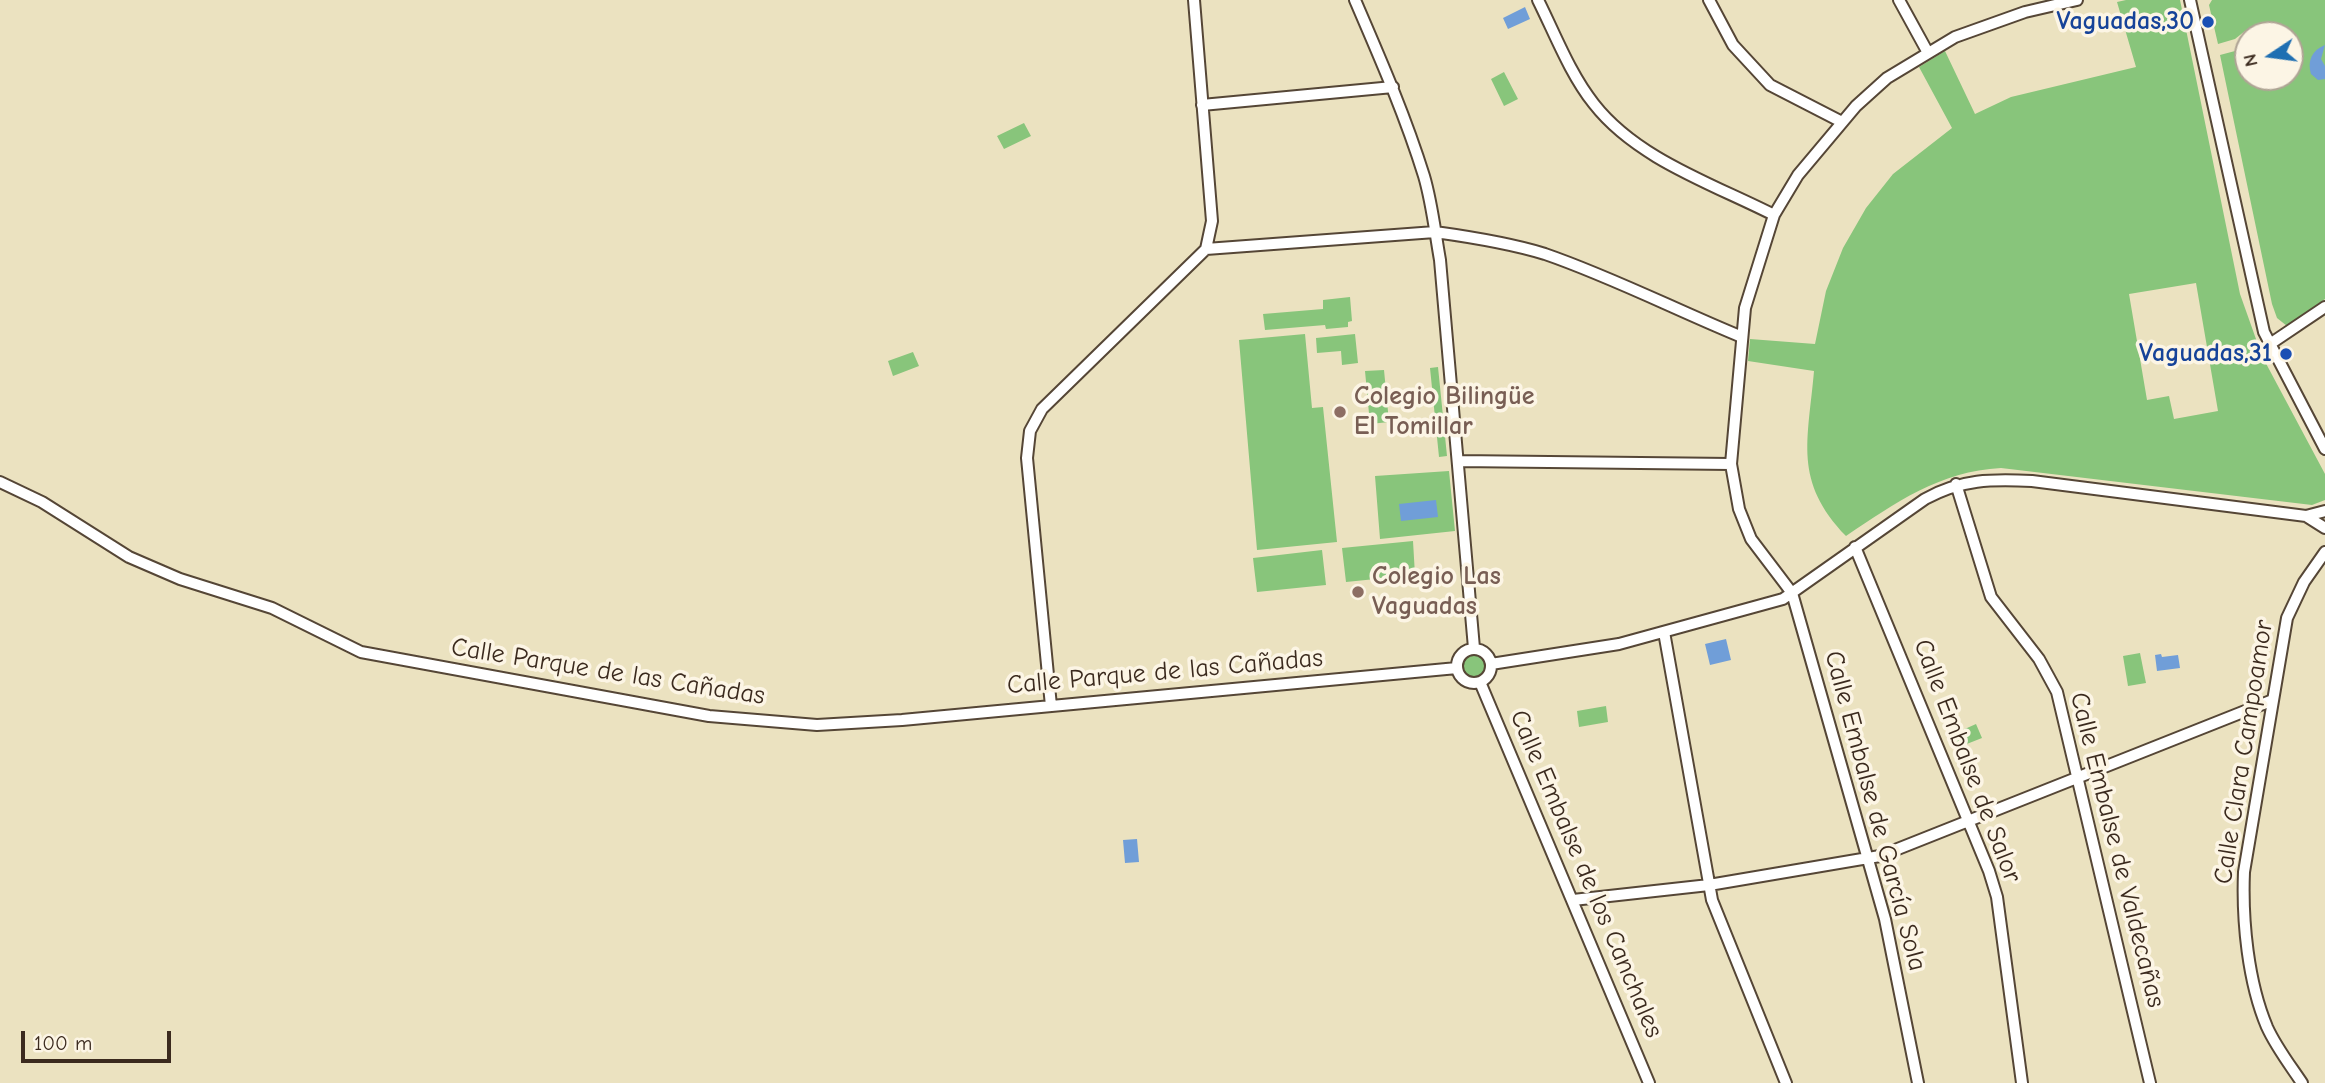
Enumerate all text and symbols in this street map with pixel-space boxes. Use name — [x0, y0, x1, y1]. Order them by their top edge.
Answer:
place label: Vaguadas,30 — [2056, 6, 2194, 38]
marker: Vaguadas,30 — [2200, 14, 2216, 30]
north arrow — [2234, 21, 2304, 91]
text: N — [2238, 52, 2263, 69]
place label: Vaguadas,31 — [2139, 338, 2272, 370]
marker: Vaguadas,31 — [2278, 346, 2294, 362]
place label: Colegio Bilingüe El Tomillar — [1354, 381, 1534, 442]
marker: Colegio Bilingüe El Tomillar — [1332, 404, 1348, 420]
place label: Colegio Las Vaguadas — [1372, 561, 1501, 622]
marker: Colegio Las Vaguadas — [1350, 584, 1366, 600]
street label: Calle Clara Campoamor — [2208, 618, 2280, 886]
street label: Calle Parque de las Cañadas — [449, 632, 767, 712]
street label: Calle Embalse de Salor — [1906, 635, 2028, 887]
street label: Calle Parque de las Cañadas — [1006, 643, 1324, 701]
street label: Calle Embalse de García Sola — [1817, 648, 1933, 974]
street label: Calle Embalse de Valdecañas — [2063, 689, 2171, 1011]
street label: Calle Embalse de los Canchales — [1503, 706, 1669, 1042]
scale bar — [24, 1016, 175, 1060]
text: 100 m — [34, 1031, 92, 1055]

